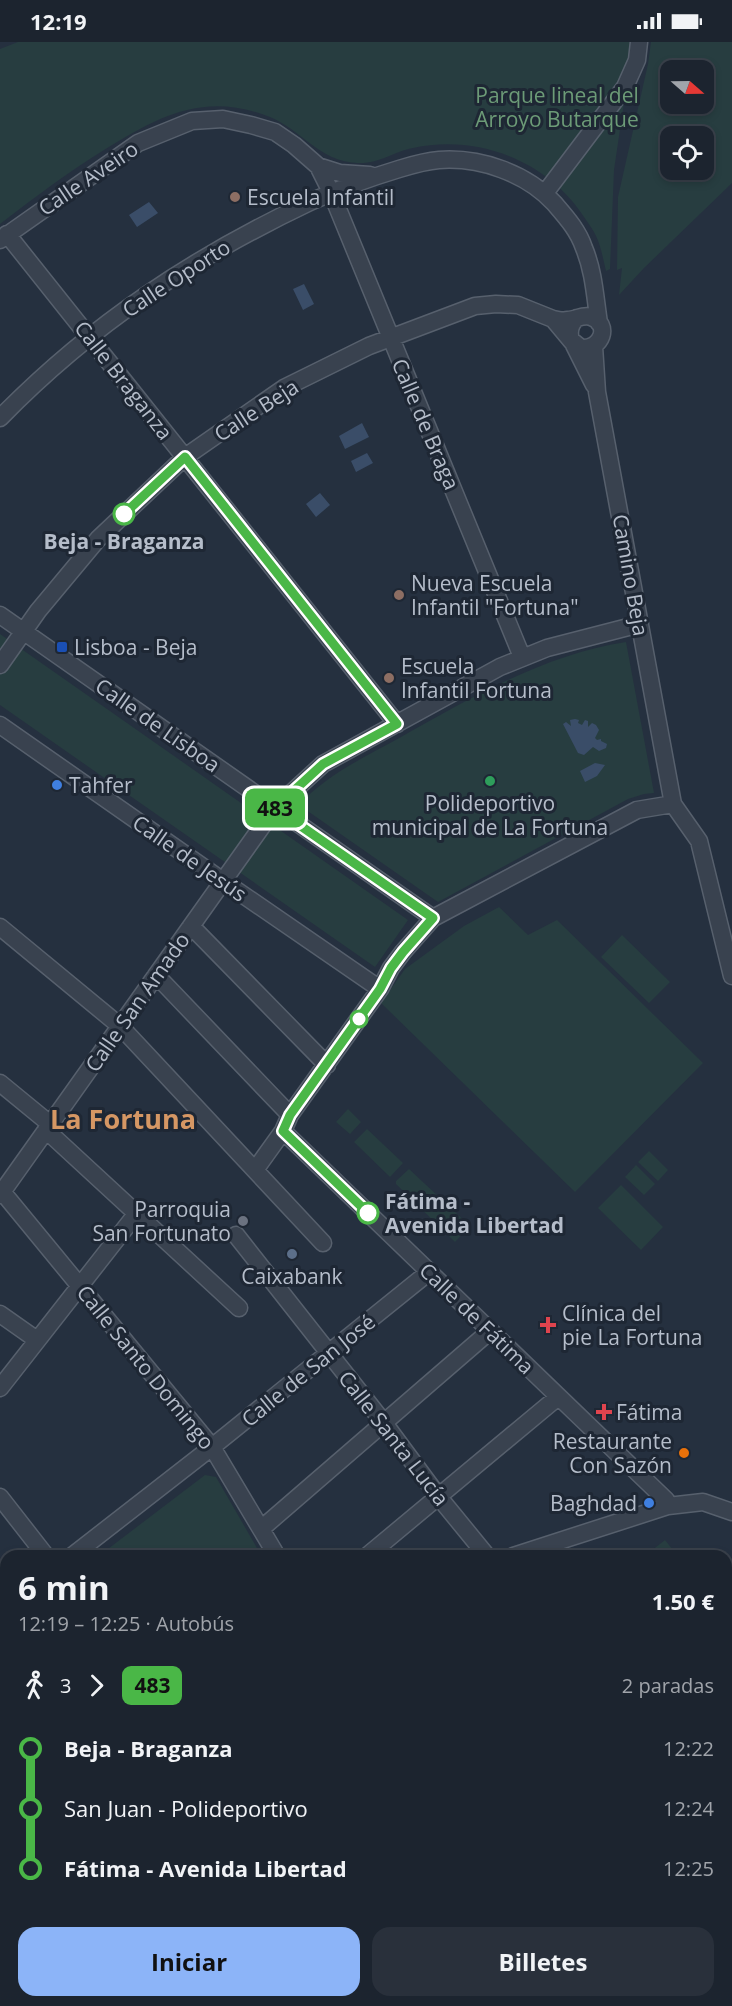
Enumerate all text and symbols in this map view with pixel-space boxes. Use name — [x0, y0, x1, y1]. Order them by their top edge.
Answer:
text: 12:19 — [30, 6, 87, 36]
north arrow — [660, 60, 714, 114]
map controls — [660, 60, 714, 180]
park label: Parque lineal del Arroyo Butarque — [475, 81, 639, 133]
button: locate — [660, 126, 714, 180]
street label: Calle Aveiro — [33, 134, 143, 222]
place label: Escuela Infantil — [247, 183, 394, 211]
marker: Escuela Infantil — [228, 190, 242, 204]
street label: Calle Oporto — [117, 233, 235, 323]
street label: Calle Braganza — [69, 315, 179, 445]
street label: Calle de Braga — [386, 354, 466, 494]
street label: Calle Beja — [209, 372, 303, 448]
marker: Beja - Braganza — [113, 503, 135, 525]
street label: Camino Beja — [607, 512, 655, 638]
place label: Beja - Braganza — [44, 527, 204, 555]
place label: Nueva Escuela Infantil "Fortuna" — [411, 569, 579, 621]
marker: Nueva Escuela Infantil "Fortuna" — [392, 588, 406, 602]
place label: Lisboa - Beja — [74, 633, 197, 661]
marker: Lisboa - Beja — [55, 640, 69, 654]
place label: Escuela Infantil Fortuna — [401, 652, 552, 704]
marker: Escuela Infantil Fortuna — [382, 671, 396, 685]
street label: Calle de Lisboa — [90, 672, 226, 778]
place label: Tahfer — [69, 771, 133, 799]
marker: Polideportivo municipal de La Fortuna — [483, 774, 497, 788]
marker: Tahfer — [50, 778, 64, 792]
line badge: 483 — [240, 788, 310, 828]
place label: Polideportivo municipal de La Fortuna — [372, 789, 608, 841]
text: 483 — [257, 794, 293, 822]
street label: Calle de Jesús — [127, 808, 253, 908]
street label: Calle San Amado — [78, 927, 196, 1077]
unlabelled marker — [350, 1010, 368, 1028]
district label: La Fortuna — [50, 1100, 196, 1137]
place label: Fátima - Avenida Libertad — [385, 1187, 564, 1239]
place label: Parroquia San Fortunato — [92, 1195, 231, 1247]
marker: Fátima - Avenida Libertad — [357, 1202, 379, 1224]
marker: Parroquia San Fortunato — [236, 1214, 250, 1228]
marker: Caixabank — [285, 1247, 299, 1261]
street label: Calle de Fátima — [414, 1256, 540, 1380]
place label: Caixabank — [241, 1262, 343, 1290]
street label: Calle Santo Domingo — [71, 1279, 221, 1455]
place label: Clínica del pie La Fortuna — [562, 1299, 702, 1351]
street label: Calle de San José — [235, 1307, 381, 1433]
marker: Clínica del pie La Fortuna — [539, 1316, 557, 1334]
street label: Calle Santa Lucía — [332, 1365, 456, 1511]
place label: Fátima — [616, 1398, 682, 1426]
marker: Fátima — [597, 1405, 611, 1419]
place label: Restaurante Con Sazón — [553, 1427, 672, 1479]
marker: Restaurante Con Sazón — [677, 1446, 691, 1460]
place label: Baghdad — [550, 1489, 637, 1517]
marker: Baghdad — [642, 1496, 656, 1510]
text: 6 min — [18, 1565, 110, 1610]
text: 1.50 € — [652, 1586, 714, 1616]
text: 12:19 – 12:25 · Autobús — [18, 1610, 234, 1637]
icon: walk — [18, 1669, 51, 1702]
icon: forward — [80, 1669, 113, 1702]
text: 483 — [134, 1671, 170, 1699]
text: 3 — [60, 1672, 71, 1699]
text: 2 paradas — [622, 1672, 714, 1699]
text: Beja - Braganza — [64, 1733, 233, 1763]
text: 12:22 — [663, 1735, 714, 1762]
text: San Juan - Polideportivo — [64, 1793, 308, 1823]
text: 12:24 — [663, 1795, 714, 1822]
text: Fátima - Avenida Libertad — [64, 1853, 347, 1883]
text: 12:25 — [663, 1855, 714, 1882]
button: Iniciar — [18, 1927, 360, 1996]
button: Billetes — [372, 1927, 714, 1996]

